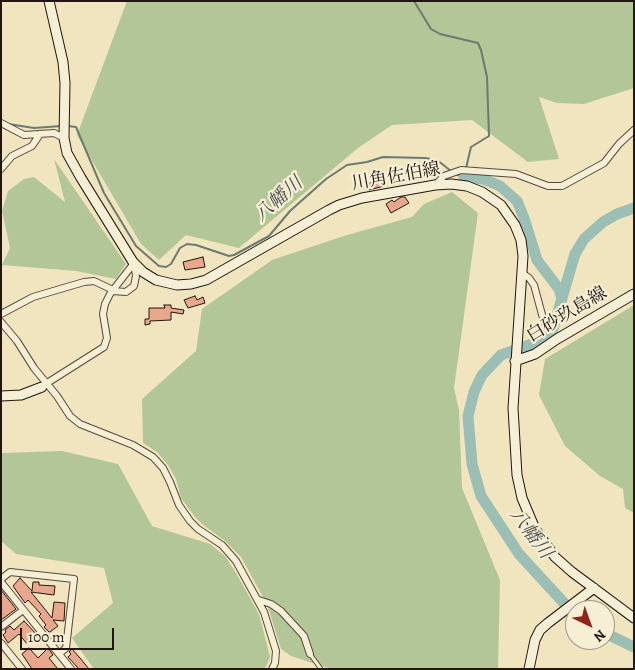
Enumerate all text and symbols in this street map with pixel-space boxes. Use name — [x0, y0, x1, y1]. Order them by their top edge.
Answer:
street label: 川角佐伯線 — [350, 159, 442, 195]
water label: 八幡川 — [250, 172, 308, 228]
street label: 白砂玖島線 — [523, 283, 611, 347]
water label: 八幡川 — [504, 504, 556, 564]
north arrow — [565, 600, 615, 650]
scale bar — [22, 618, 116, 650]
text: N — [590, 625, 610, 646]
text: 100 m — [28, 627, 65, 647]

